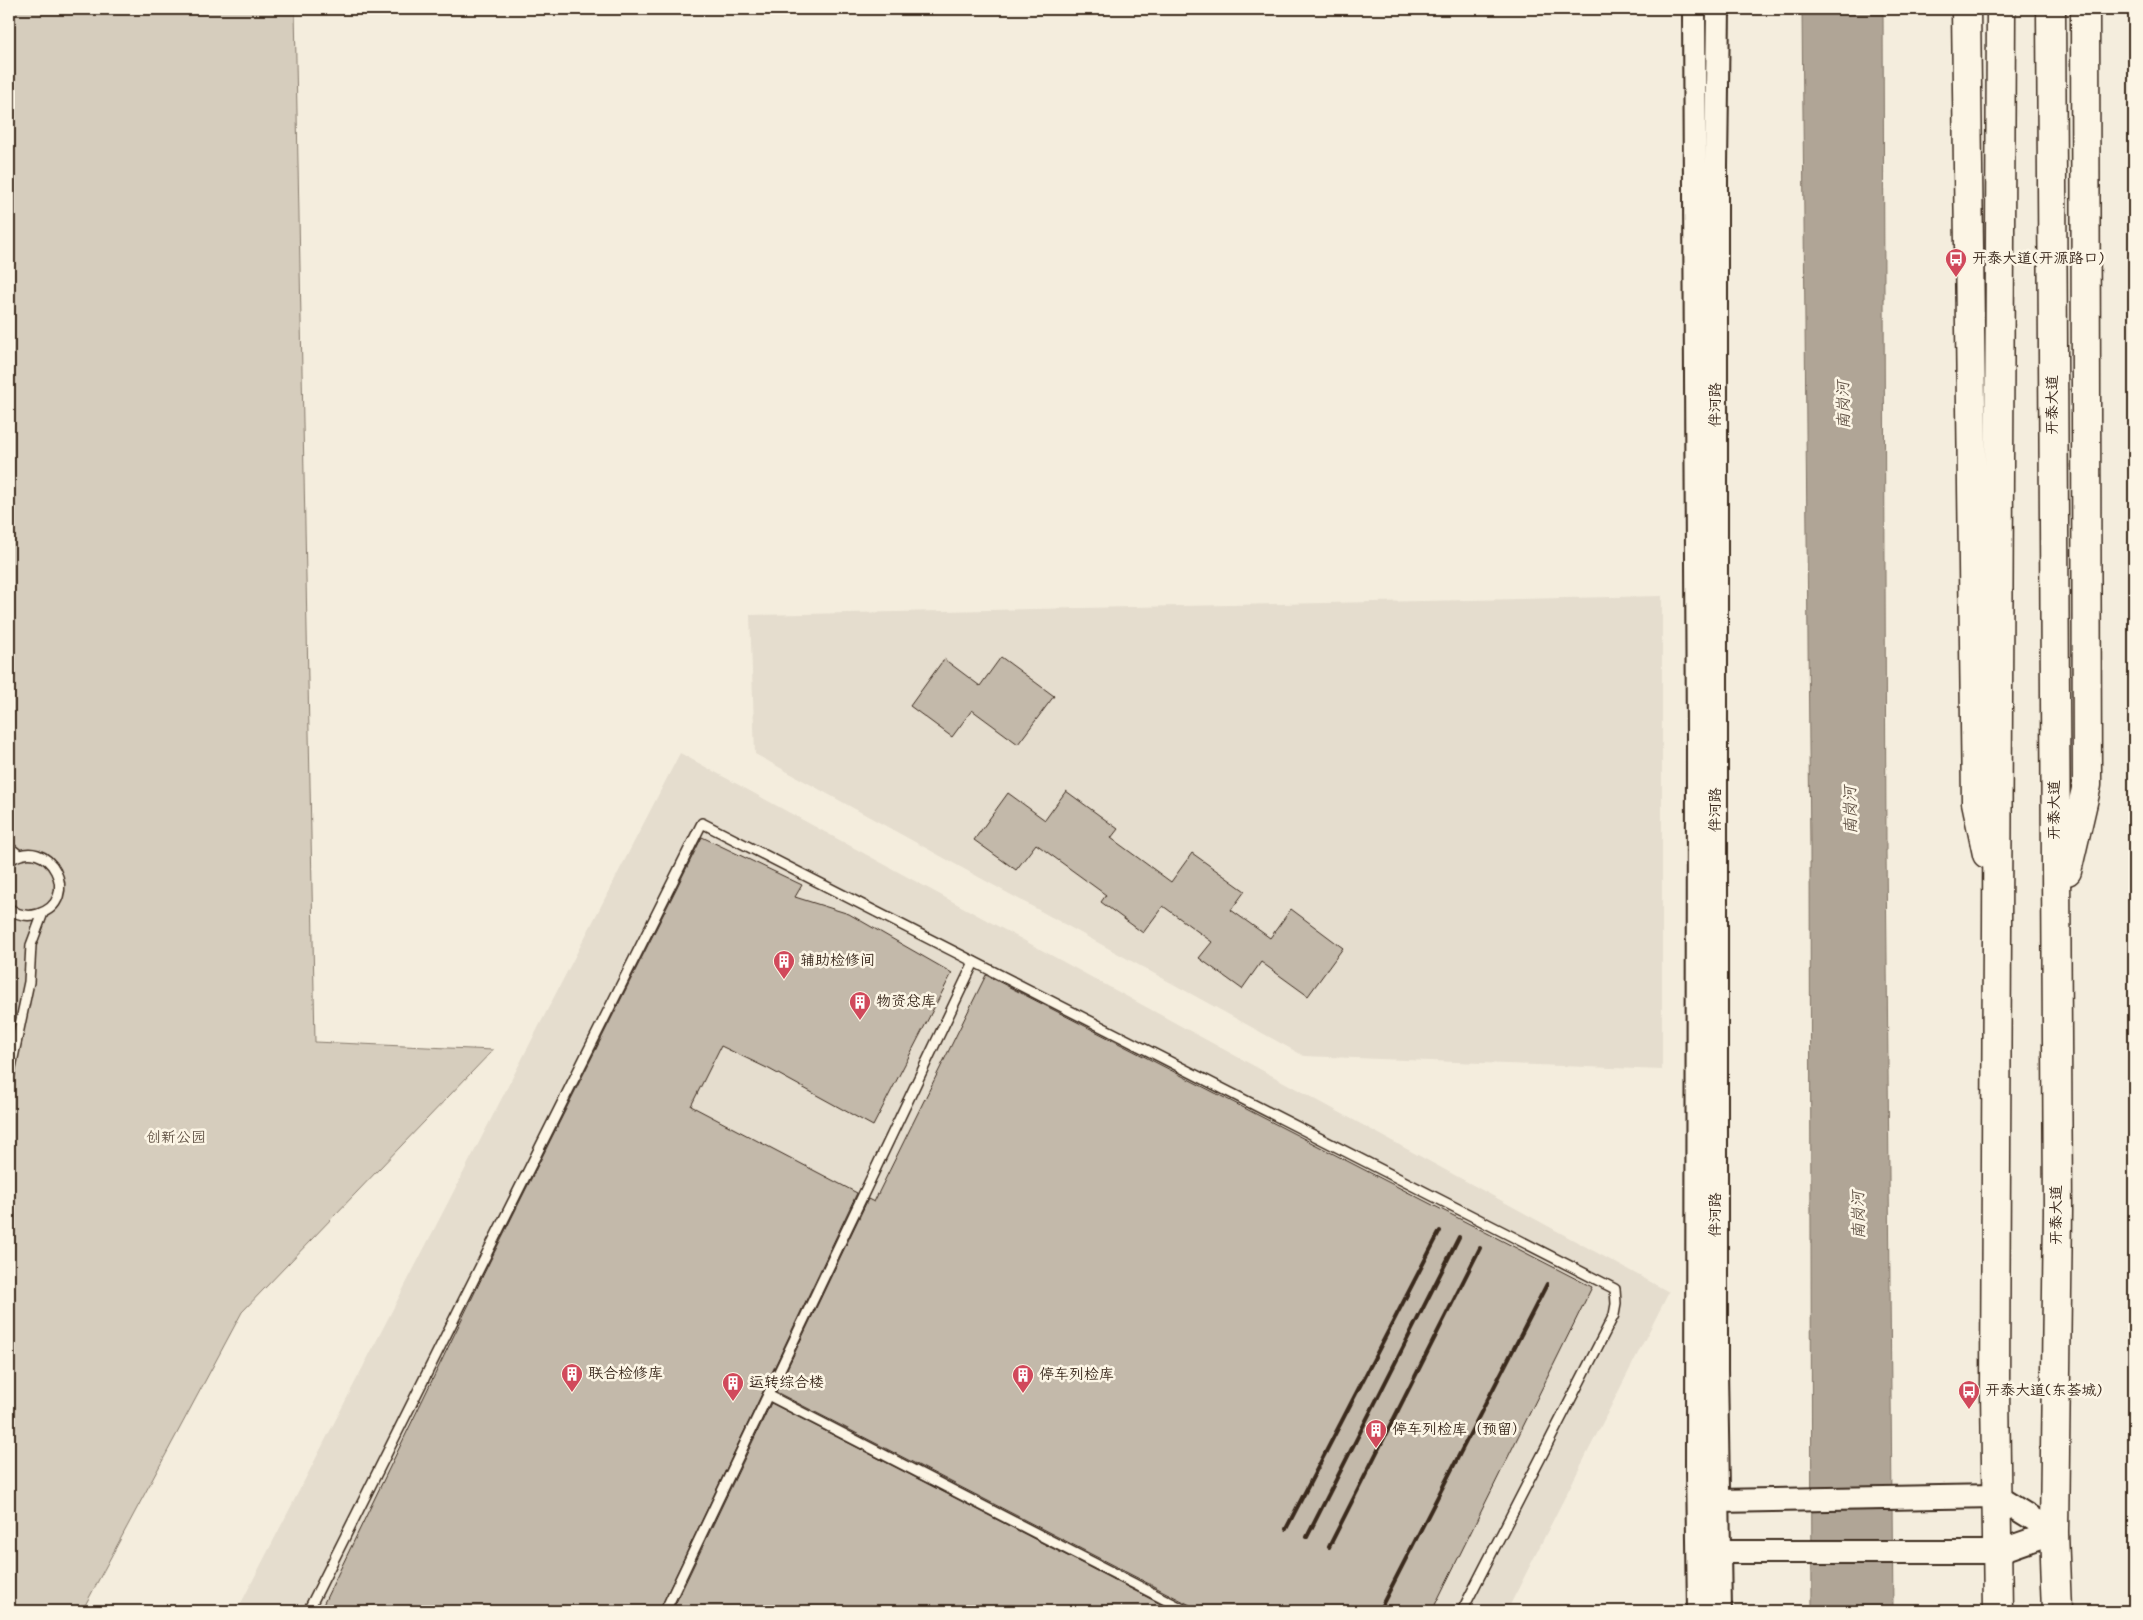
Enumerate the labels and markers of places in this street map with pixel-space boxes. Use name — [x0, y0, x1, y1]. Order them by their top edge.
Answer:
bus stop icon: 开泰大道(开源路口) — [1944, 247, 1968, 278]
place label: 开泰大道(开源路口) — [1972, 249, 2104, 269]
building icon: 辅助检修间 — [772, 949, 796, 980]
place label: 辅助检修间 — [800, 951, 875, 971]
building icon: 物资总库 — [848, 990, 872, 1021]
place label: 物资总库 — [876, 992, 936, 1012]
building icon: 联合检修库 — [560, 1362, 584, 1393]
building icon: 停车列检库 — [1011, 1363, 1035, 1394]
place label: 联合检修库 — [588, 1364, 663, 1384]
place label: 停车列检库 — [1039, 1365, 1114, 1385]
building icon: 运转综合楼 — [721, 1371, 745, 1402]
place label: 运转综合楼 — [749, 1373, 824, 1393]
bus stop icon: 开泰大道(东荟城) — [1957, 1379, 1981, 1410]
place label: 开泰大道(东荟城) — [1985, 1381, 2102, 1401]
building icon: 停车列检库（预留） — [1364, 1418, 1388, 1449]
place label: 停车列检库（预留） — [1392, 1420, 1527, 1440]

